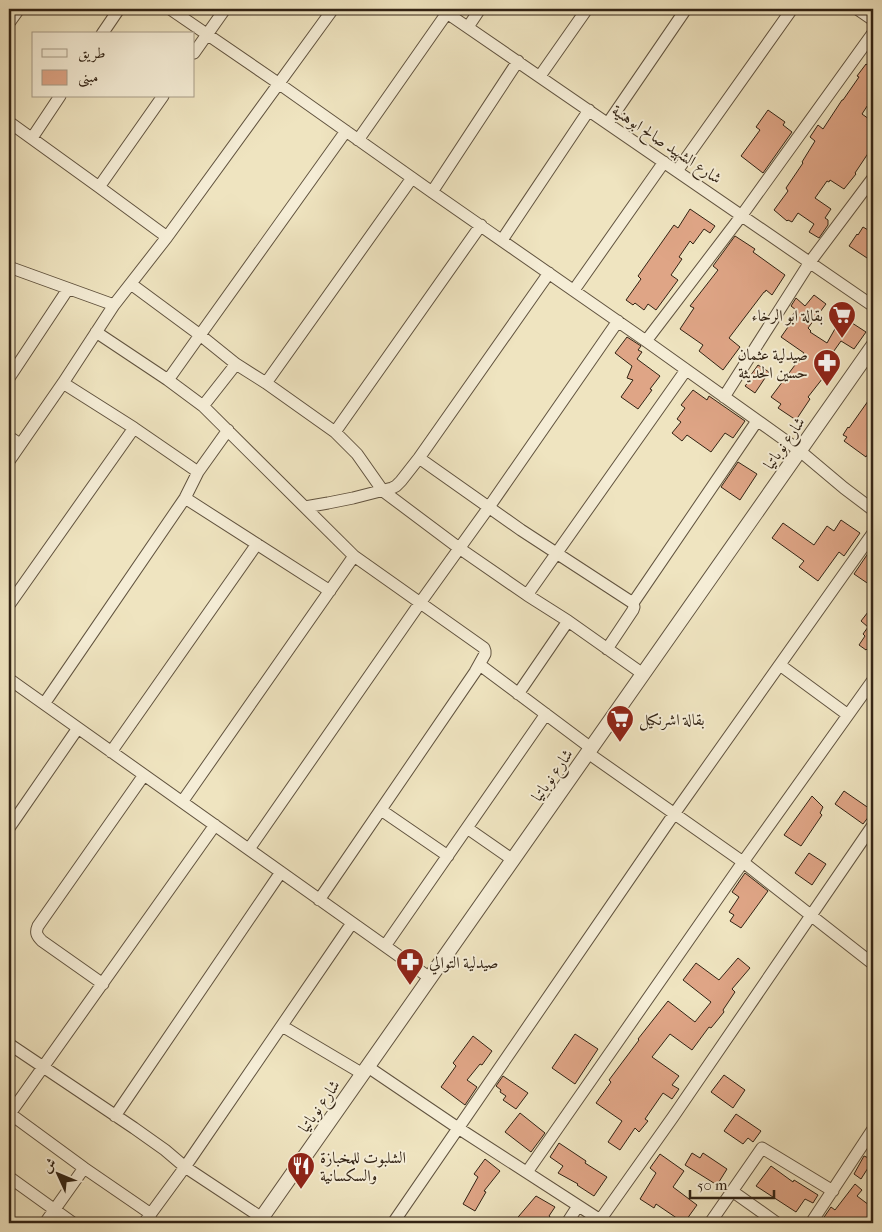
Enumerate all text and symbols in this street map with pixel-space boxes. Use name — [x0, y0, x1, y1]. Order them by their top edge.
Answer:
legend — [32, 32, 195, 98]
text: طريق — [78, 44, 105, 63]
text: مبنى — [78, 68, 98, 88]
street label: شارع الشهيد صالح ابوهنية — [606, 100, 726, 191]
supermarket icon: بقالة ابو الرخاء — [827, 300, 857, 339]
place label: بقالة ابو الرخاء — [752, 306, 823, 326]
place label: صيدلية عثمان حسين الحديثة — [737, 345, 808, 383]
pharmacy icon: صيدلية عثمان حسين الحديثة — [812, 348, 842, 387]
street label: شارع نوباتيا — [759, 413, 812, 475]
supermarket icon: بقالة اشرنكيل — [605, 704, 635, 743]
place label: بقالة اشرنكيل — [639, 710, 705, 731]
street label: شارع نوباتيا — [527, 745, 580, 807]
pharmacy icon: صيدلية التوالي — [395, 947, 425, 986]
place label: صيدلية التوالي — [429, 953, 498, 975]
street label: شارع نوباتيا — [294, 1076, 347, 1138]
place label: الشلبوت للمخبازة والسكسانية — [320, 1148, 406, 1185]
north arrow — [32, 1150, 82, 1200]
restaurant icon: الشلبوت للمخبازة والسكسانية — [286, 1151, 316, 1190]
text: ش — [38, 1154, 60, 1176]
scale bar — [690, 1167, 773, 1199]
text: 50 m — [697, 1176, 728, 1194]

